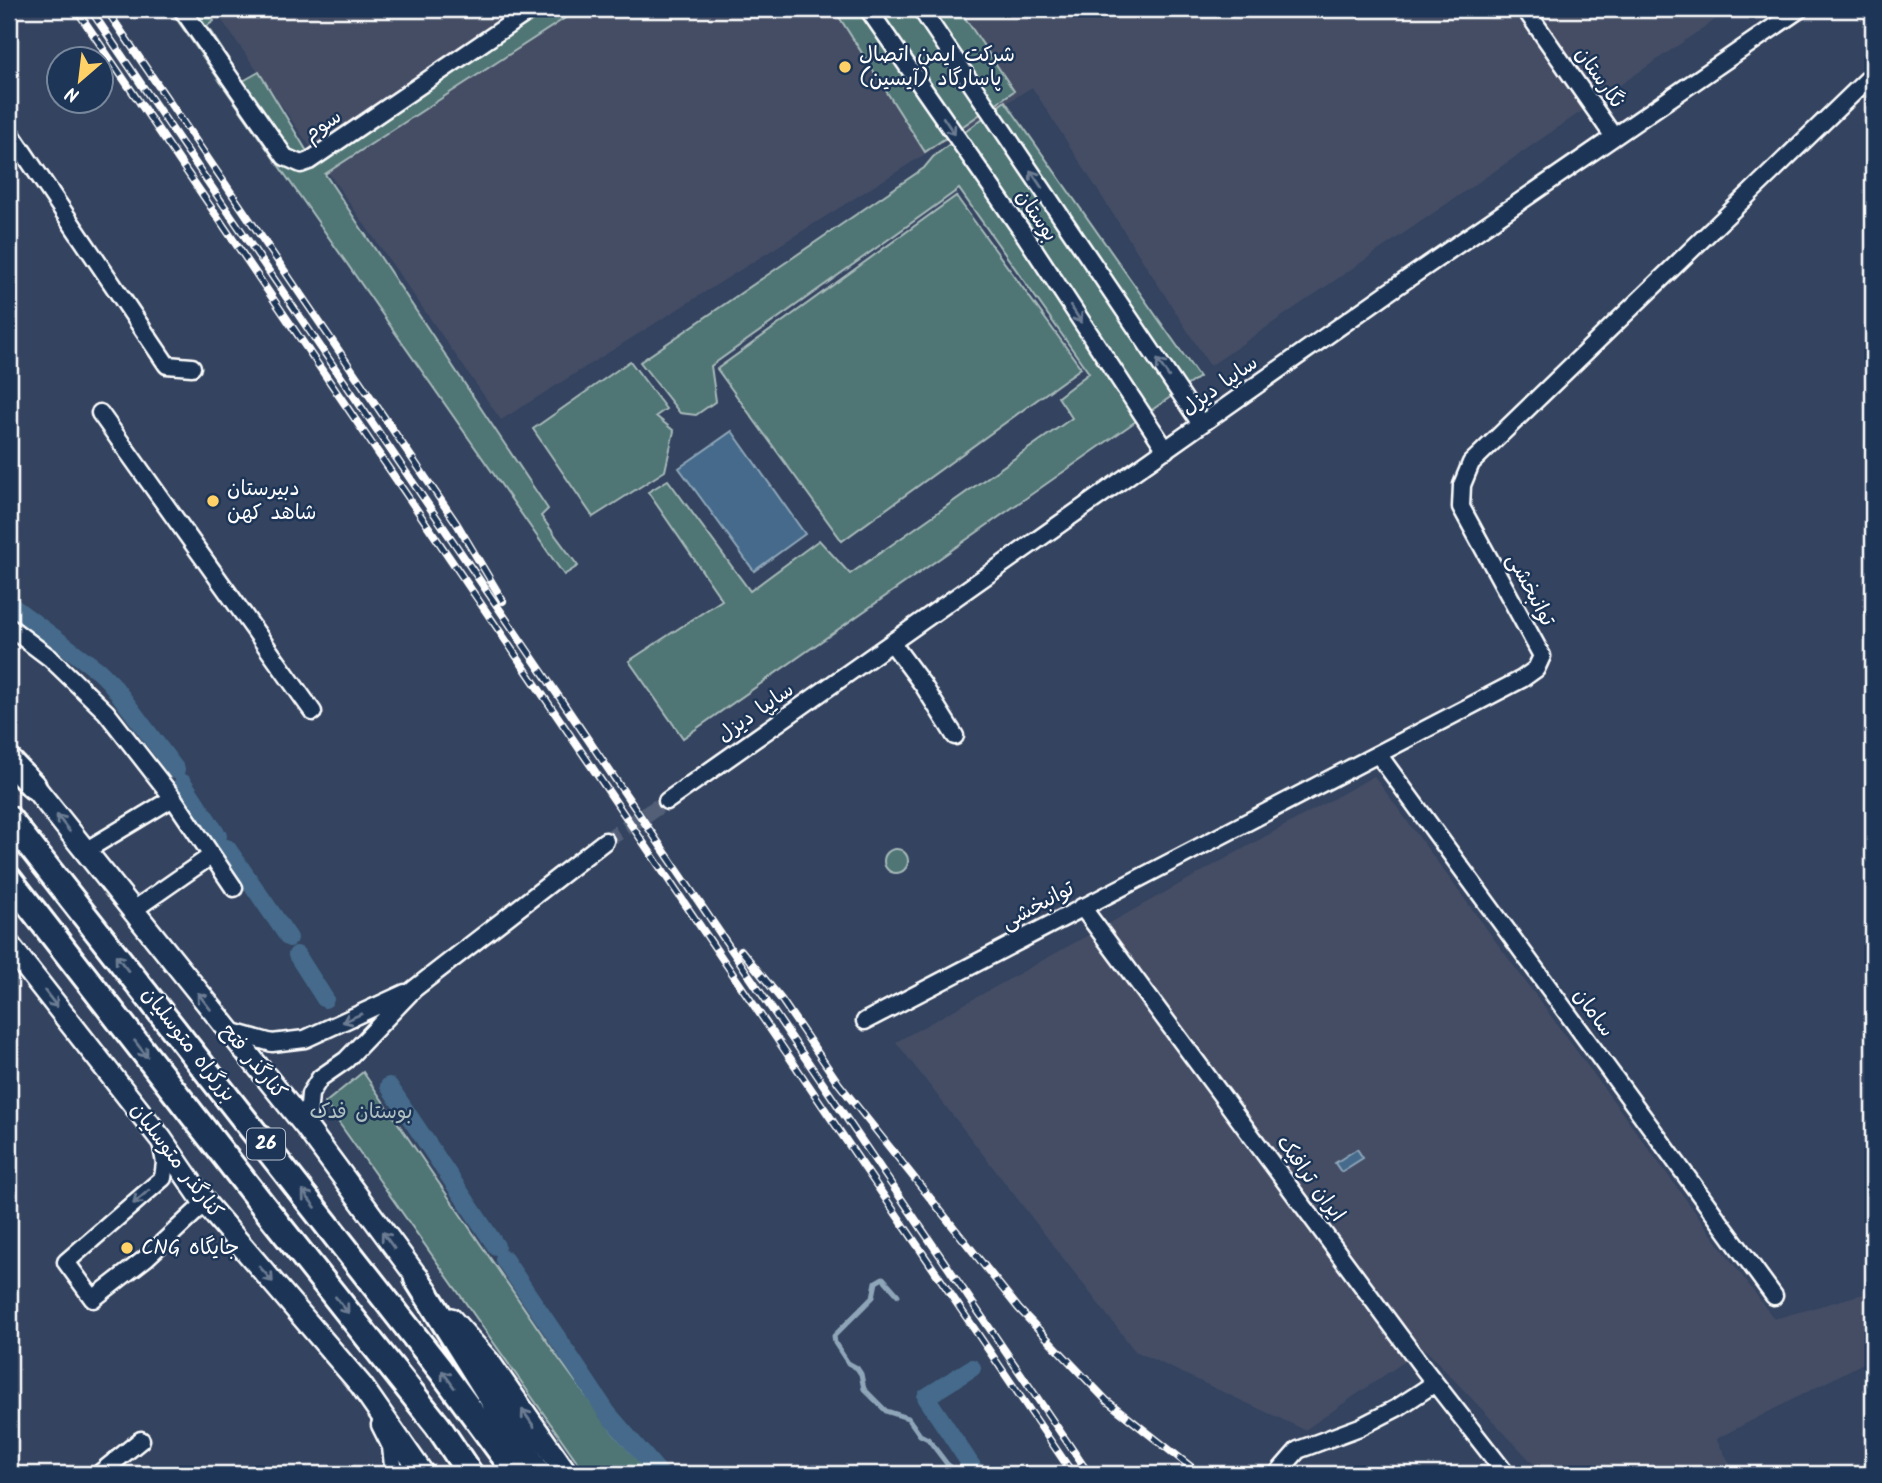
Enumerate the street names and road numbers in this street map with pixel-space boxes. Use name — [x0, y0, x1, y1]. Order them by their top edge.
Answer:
street label: نگارستان — [1566, 40, 1632, 116]
street label: سوم — [297, 101, 349, 151]
street label: بوستان — [1006, 183, 1066, 249]
street label: سایپا دیزل — [1175, 347, 1265, 425]
street label: توانبخشی — [1497, 547, 1564, 633]
street label: سایپا دیزل — [711, 674, 801, 752]
street label: توانبخشی — [995, 872, 1081, 939]
street label: بزرگراه متوسلیان — [132, 980, 244, 1110]
street label: سامان — [1564, 982, 1622, 1044]
street label: کنارگذر فتح — [212, 1017, 294, 1107]
street label: کنارگذر متوسلیان — [121, 1096, 231, 1226]
road number: 26 — [247, 1128, 285, 1160]
street label: ایران ترافیک — [1267, 1129, 1353, 1229]

